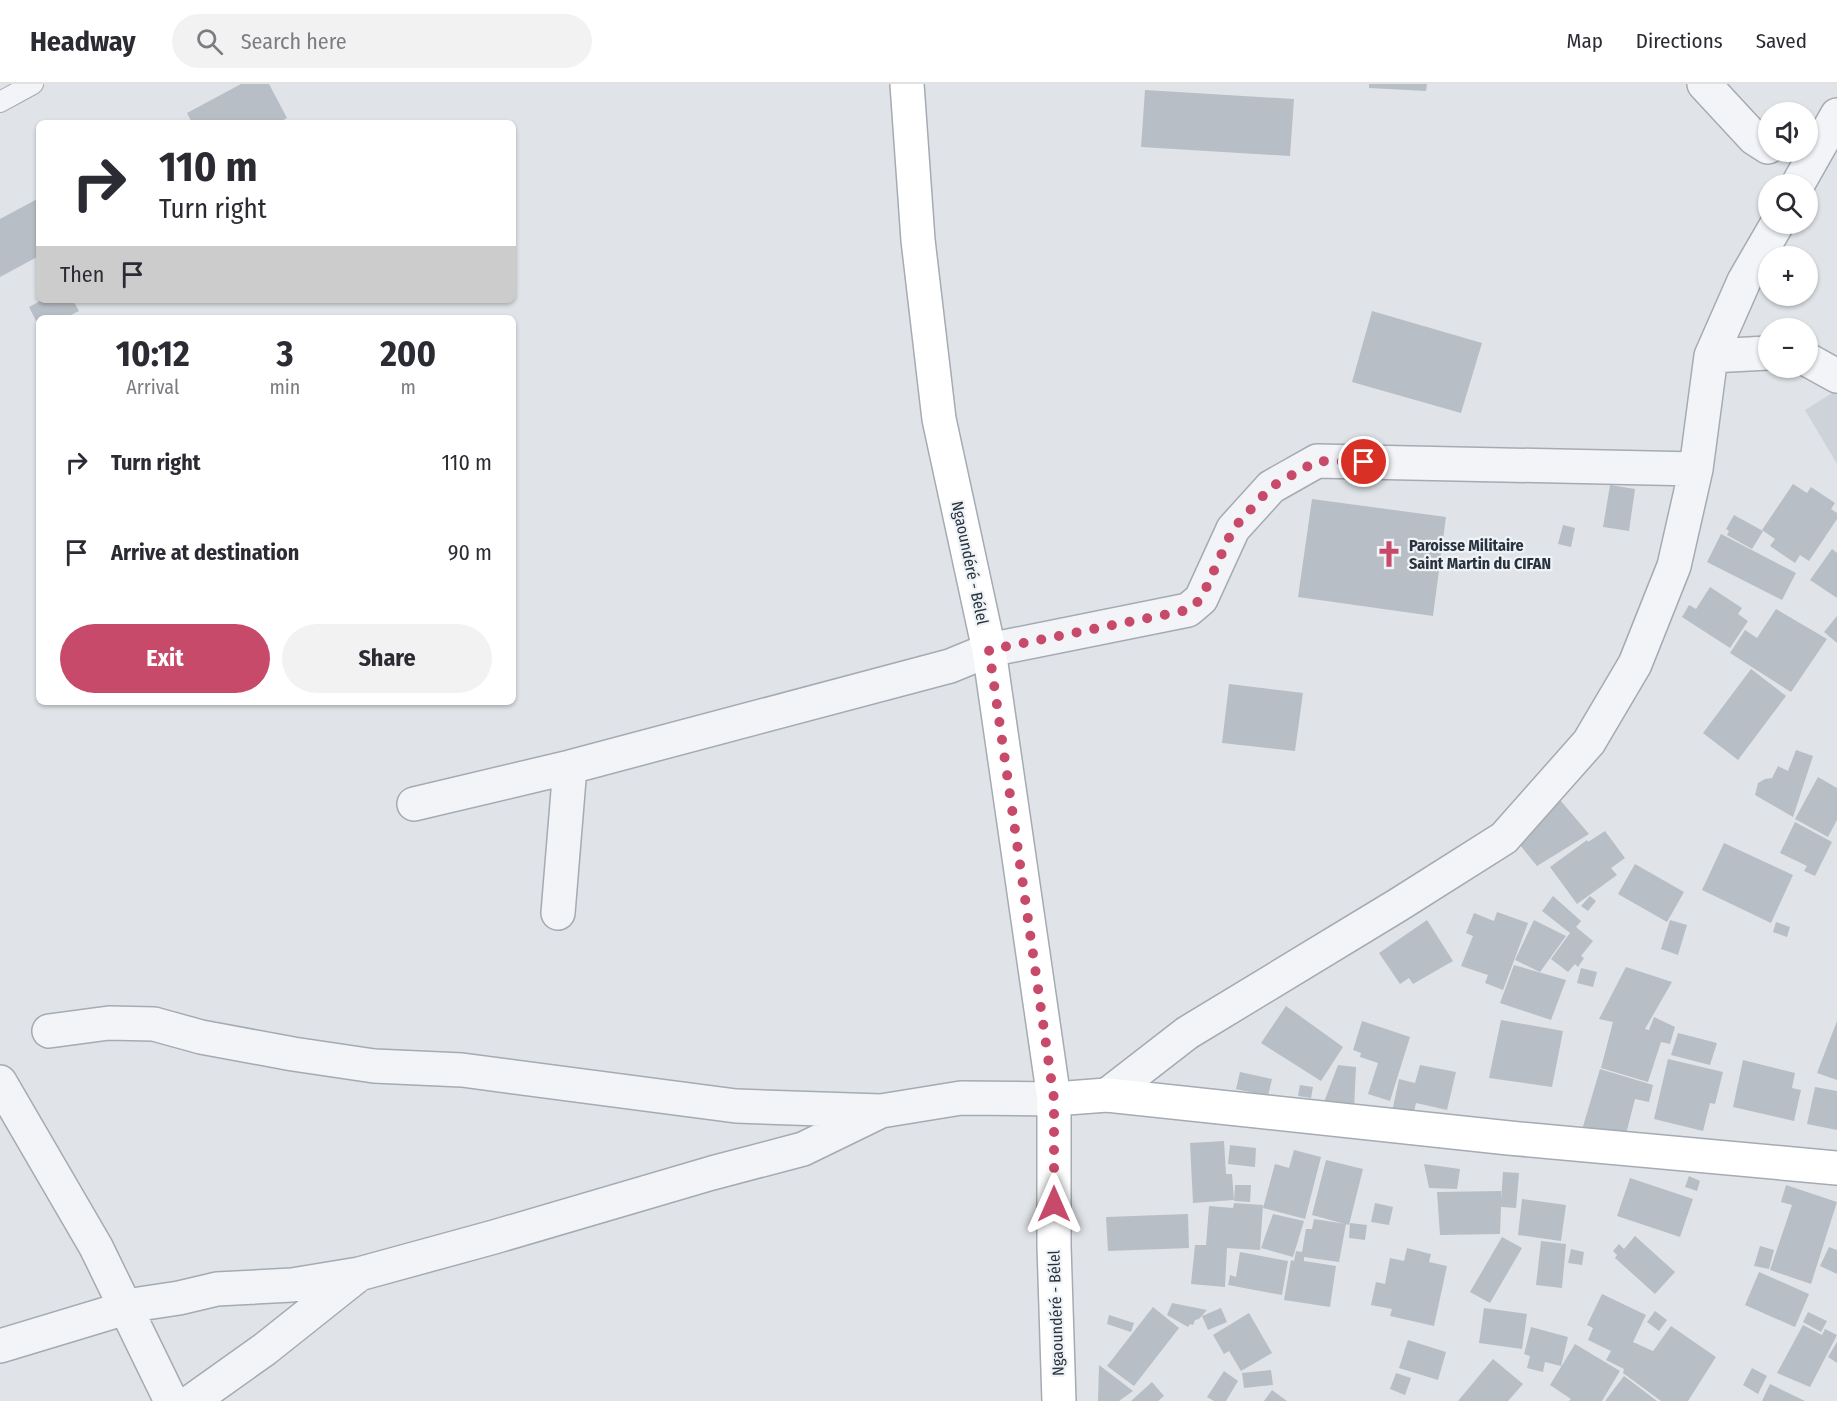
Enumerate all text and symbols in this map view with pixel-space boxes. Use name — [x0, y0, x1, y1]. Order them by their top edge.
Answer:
search box — [172, 14, 592, 68]
text: Headway — [30, 25, 136, 58]
icon: search — [193, 25, 226, 58]
text: Search here — [241, 28, 347, 55]
text: Map — [1566, 28, 1603, 54]
text: Directions — [1636, 28, 1723, 54]
text: Saved — [1756, 28, 1807, 54]
map controls — [1758, 102, 1818, 378]
button: sound — [1758, 102, 1818, 162]
text: 110 m — [159, 142, 258, 192]
icon: right — [60, 144, 138, 222]
button: search — [1758, 174, 1818, 234]
text: Turn right — [159, 193, 267, 225]
button: + — [1758, 246, 1818, 306]
icon: arrive — [116, 258, 149, 291]
text: Then — [60, 261, 104, 288]
button: − — [1758, 318, 1818, 378]
text: 10:12 — [116, 332, 190, 376]
text: 3 — [276, 332, 293, 376]
text: 200 — [380, 332, 436, 376]
text: Arrival — [126, 375, 179, 399]
text: min — [269, 375, 300, 399]
text: m — [400, 375, 416, 399]
pin — [1338, 436, 1389, 487]
icon: arrive — [1347, 445, 1380, 478]
icon: right — [60, 446, 93, 479]
text: Turn right — [111, 449, 200, 476]
text: 110 m — [442, 449, 492, 476]
street label: Ngaoundéré - Bélel — [948, 499, 992, 627]
icon: arrive — [60, 536, 93, 569]
place label: Paroisse Militaire Saint Martin du CIFAN — [1409, 536, 1551, 573]
text: Arrive at destination — [111, 539, 299, 566]
text: 90 m — [448, 539, 492, 566]
church icon: Paroisse Militaire Saint Martin du CIFAN — [1374, 539, 1404, 569]
button: Exit — [60, 624, 270, 693]
button: Share — [282, 624, 492, 693]
position arrow — [1022, 1172, 1086, 1236]
street label: Ngaoundéré - Bélel — [1044, 1250, 1068, 1376]

